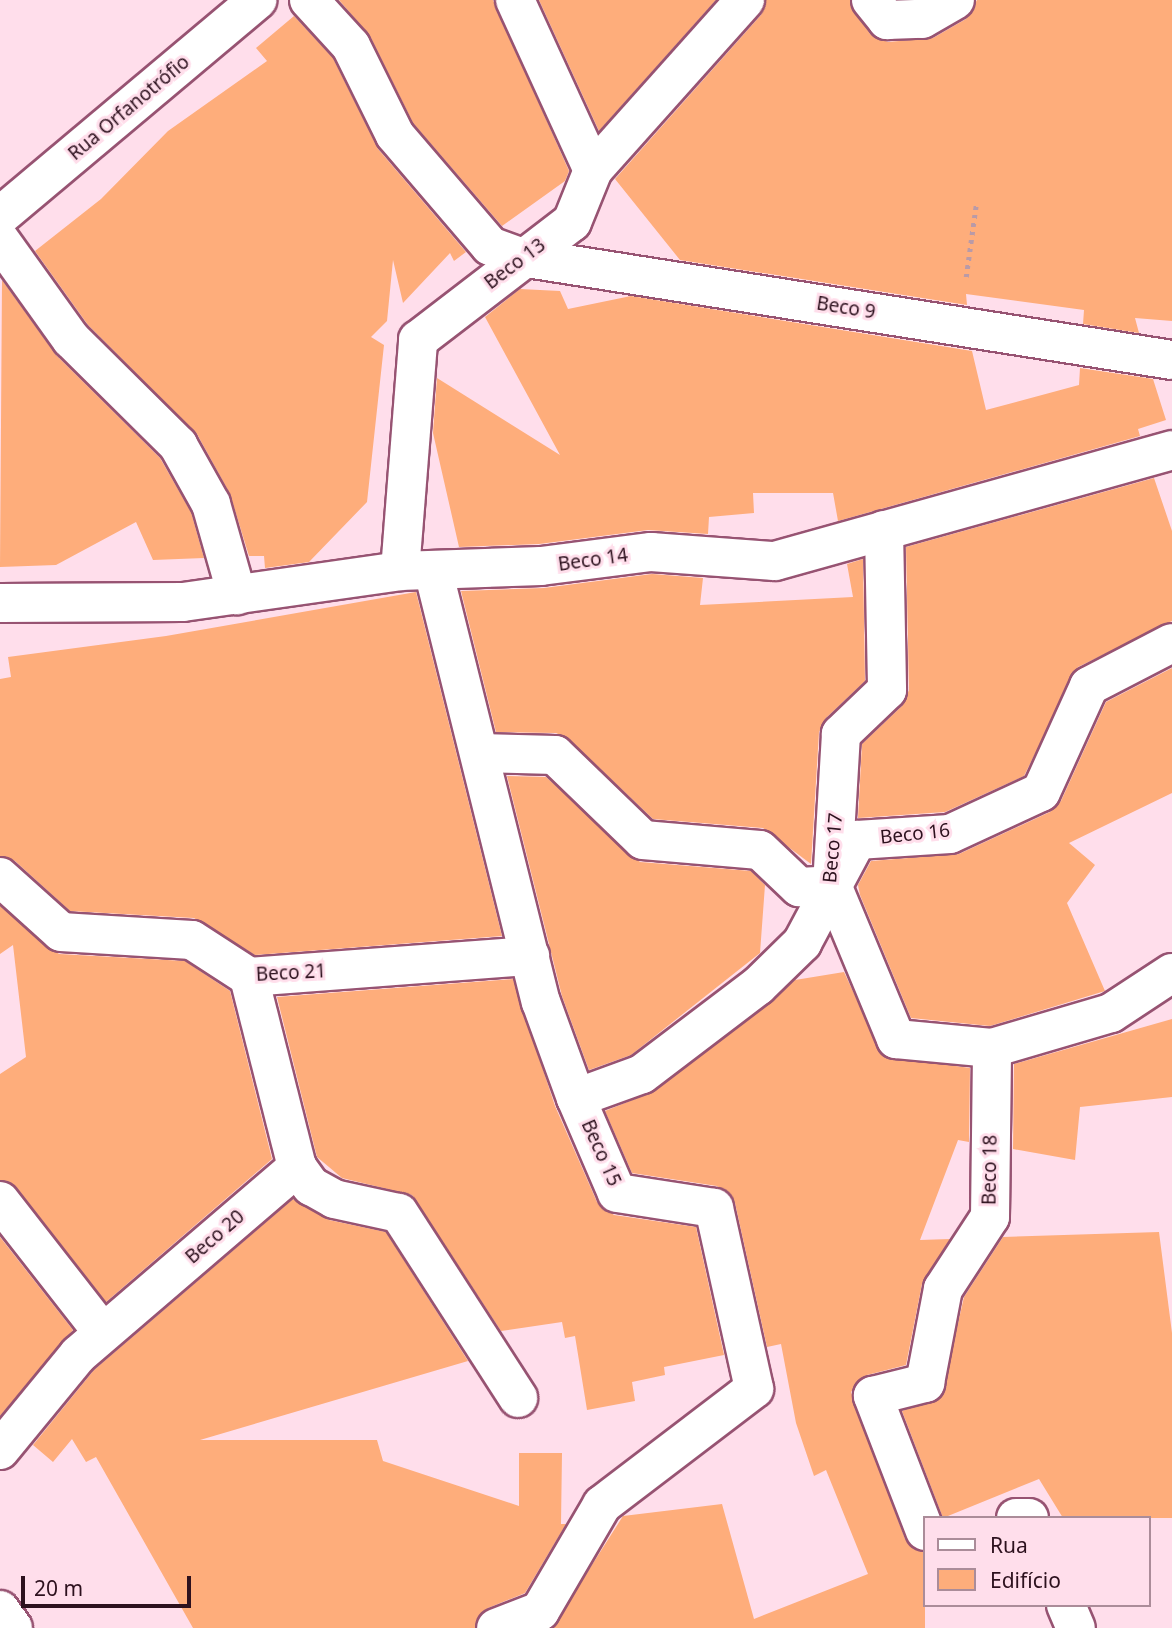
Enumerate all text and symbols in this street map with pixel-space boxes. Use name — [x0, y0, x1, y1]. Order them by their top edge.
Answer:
street label: Rua Orfanotrófio — [64, 51, 194, 165]
street label: Beco 13 — [480, 234, 550, 294]
street label: Beco 9 — [815, 292, 877, 324]
street label: Beco 14 — [557, 544, 629, 576]
street label: Beco 17 — [819, 812, 847, 884]
street label: Beco 16 — [879, 819, 951, 849]
street label: Beco 21 — [255, 960, 327, 986]
street label: Beco 15 — [576, 1116, 626, 1190]
street label: Beco 18 — [978, 1135, 1002, 1205]
street label: Beco 20 — [181, 1205, 249, 1269]
legend — [923, 1516, 1151, 1607]
text: Rua — [990, 1531, 1028, 1559]
scale bar — [24, 1562, 194, 1606]
text: Edifício — [990, 1566, 1061, 1594]
text: 20 m — [34, 1574, 83, 1602]

